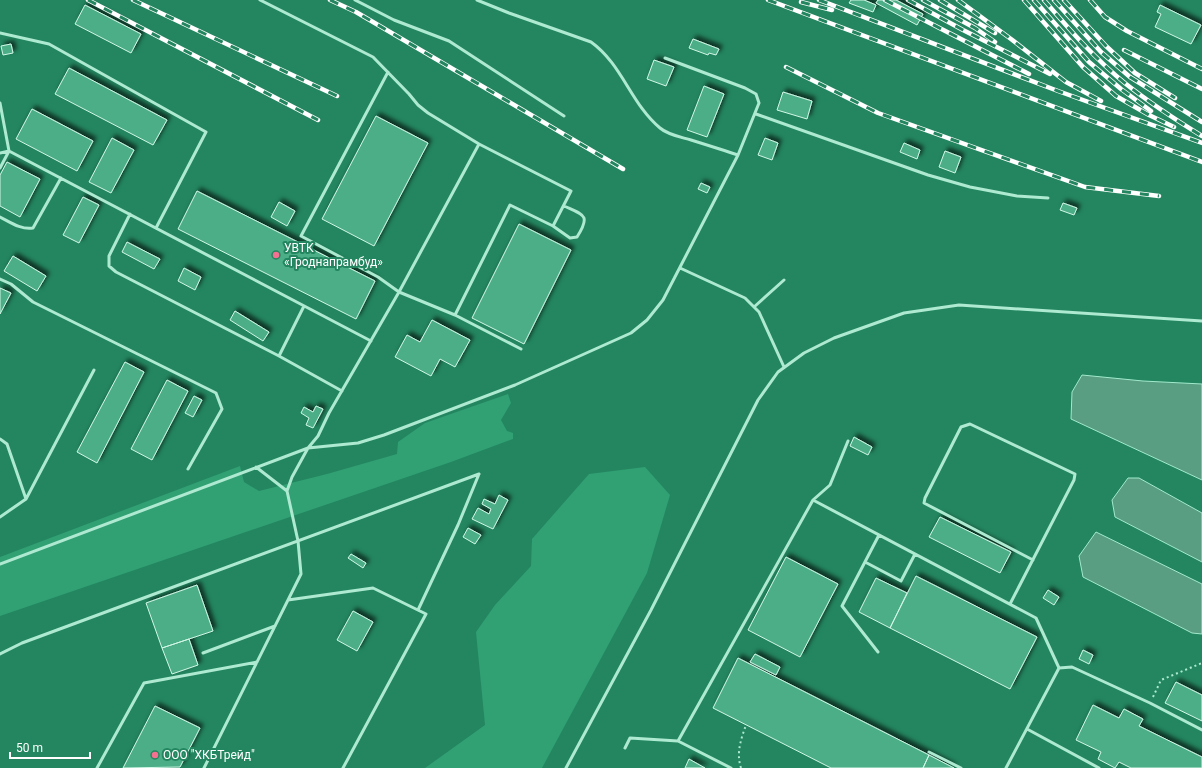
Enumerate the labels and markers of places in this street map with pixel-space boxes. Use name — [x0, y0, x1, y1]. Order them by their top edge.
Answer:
place label: УВТК «Гроднапрамбуд» — [284, 241, 383, 269]
marker: УВТК «Гроднапрамбуд» — [271, 250, 281, 260]
place label: ООО "ХКБТрейд" — [163, 748, 255, 762]
marker: ООО "ХКБТрейд" — [150, 750, 160, 760]

